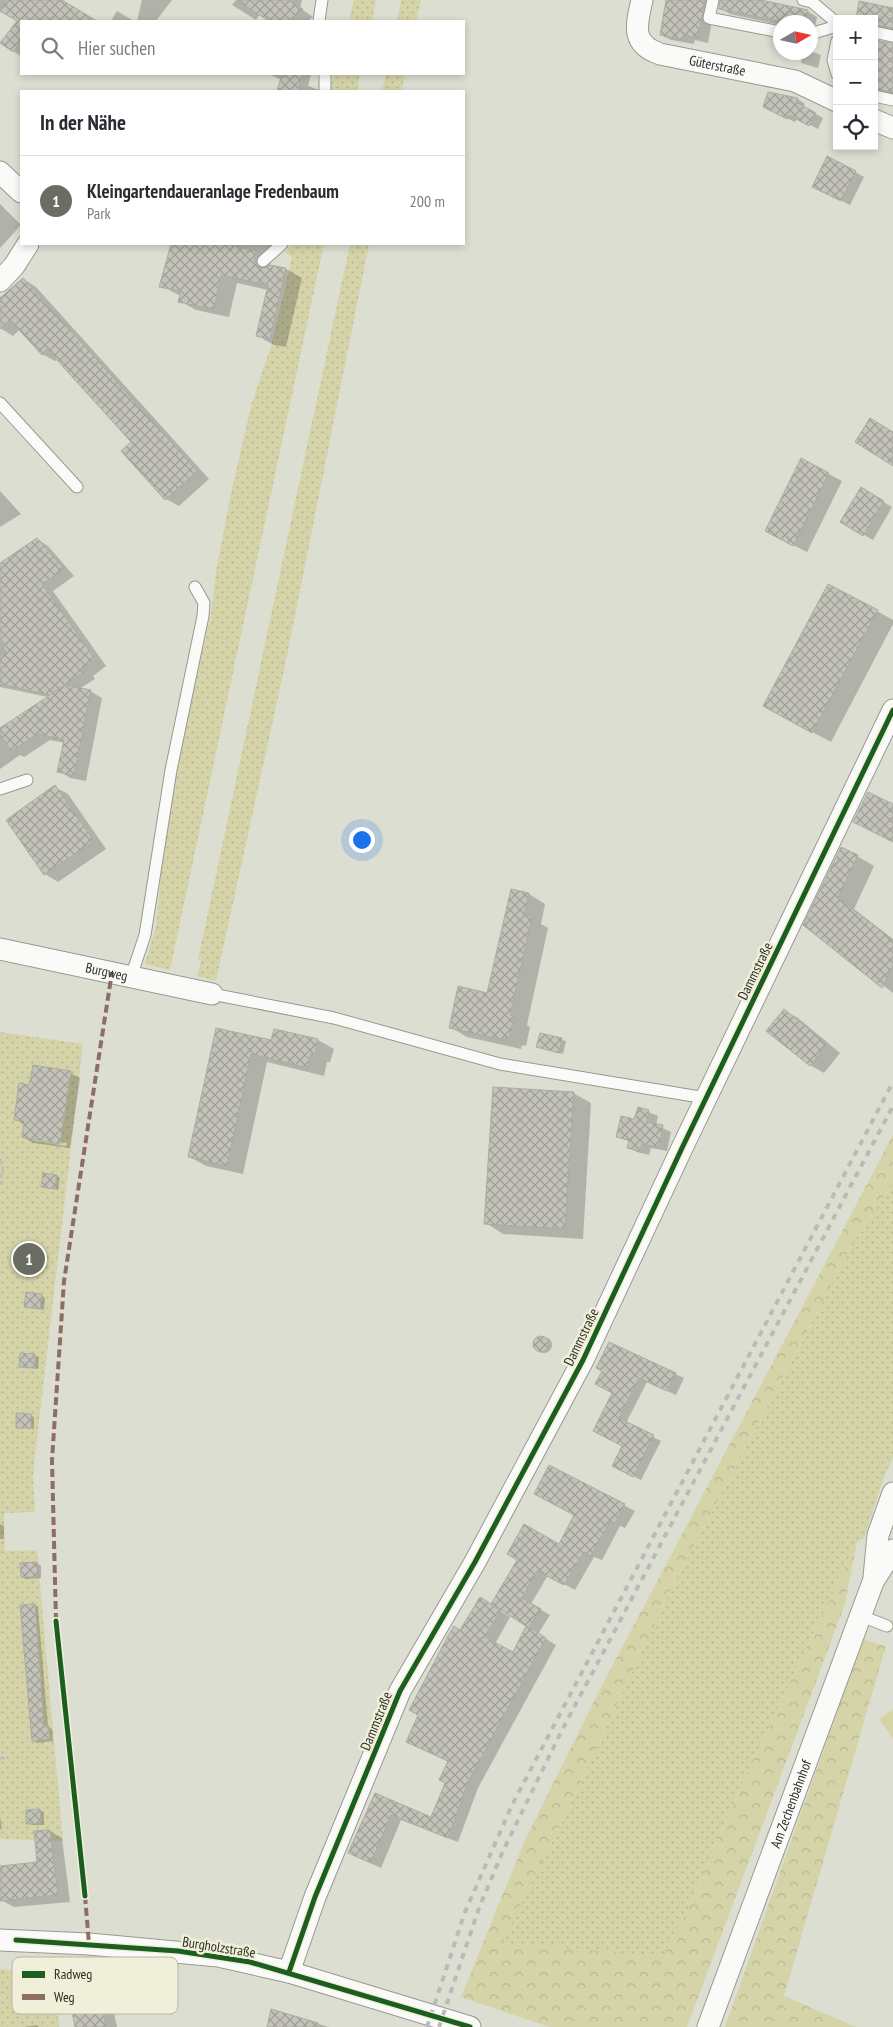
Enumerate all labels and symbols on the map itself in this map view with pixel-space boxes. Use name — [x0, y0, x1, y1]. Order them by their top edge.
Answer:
north arrow — [773, 15, 818, 60]
street label: Güterstraße — [688, 51, 747, 80]
your location — [349, 827, 375, 853]
street label: Dammstraße — [733, 939, 777, 1003]
street label: Burgweg — [84, 958, 129, 985]
pin: 1 — [13, 1240, 45, 1278]
street label: Dammstraße — [559, 1305, 603, 1369]
street label: Dammstraße — [356, 1689, 396, 1753]
street label: Am Zechenbahnhof — [766, 1757, 815, 1850]
street label: Burgholzstraße — [181, 1932, 257, 1962]
legend — [12, 1957, 178, 2014]
text: Radweg — [54, 1965, 92, 1983]
text: Weg — [54, 1988, 75, 2006]

